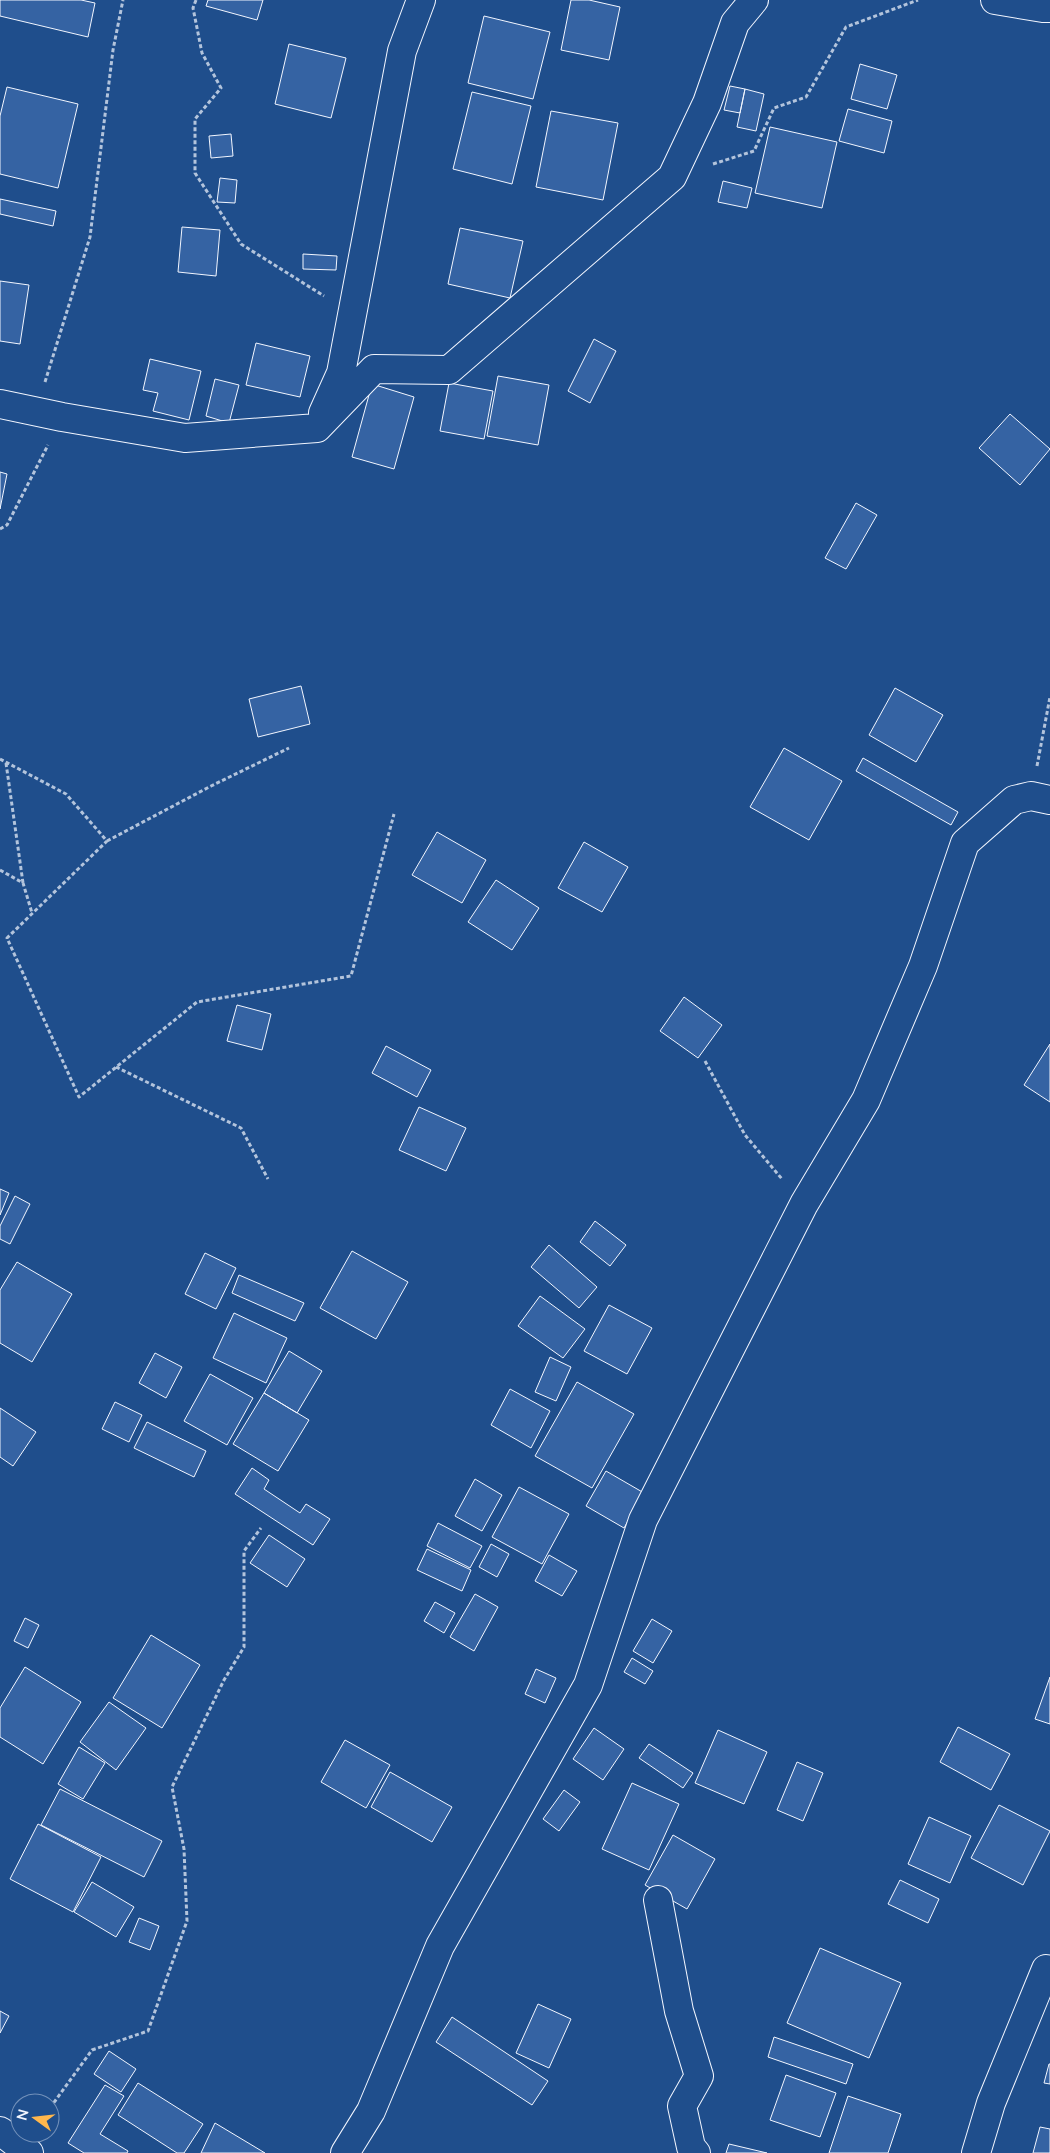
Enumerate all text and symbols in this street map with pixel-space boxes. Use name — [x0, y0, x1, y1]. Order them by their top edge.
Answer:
north arrow — [10, 2093, 60, 2143]
text: N — [12, 2107, 32, 2122]

